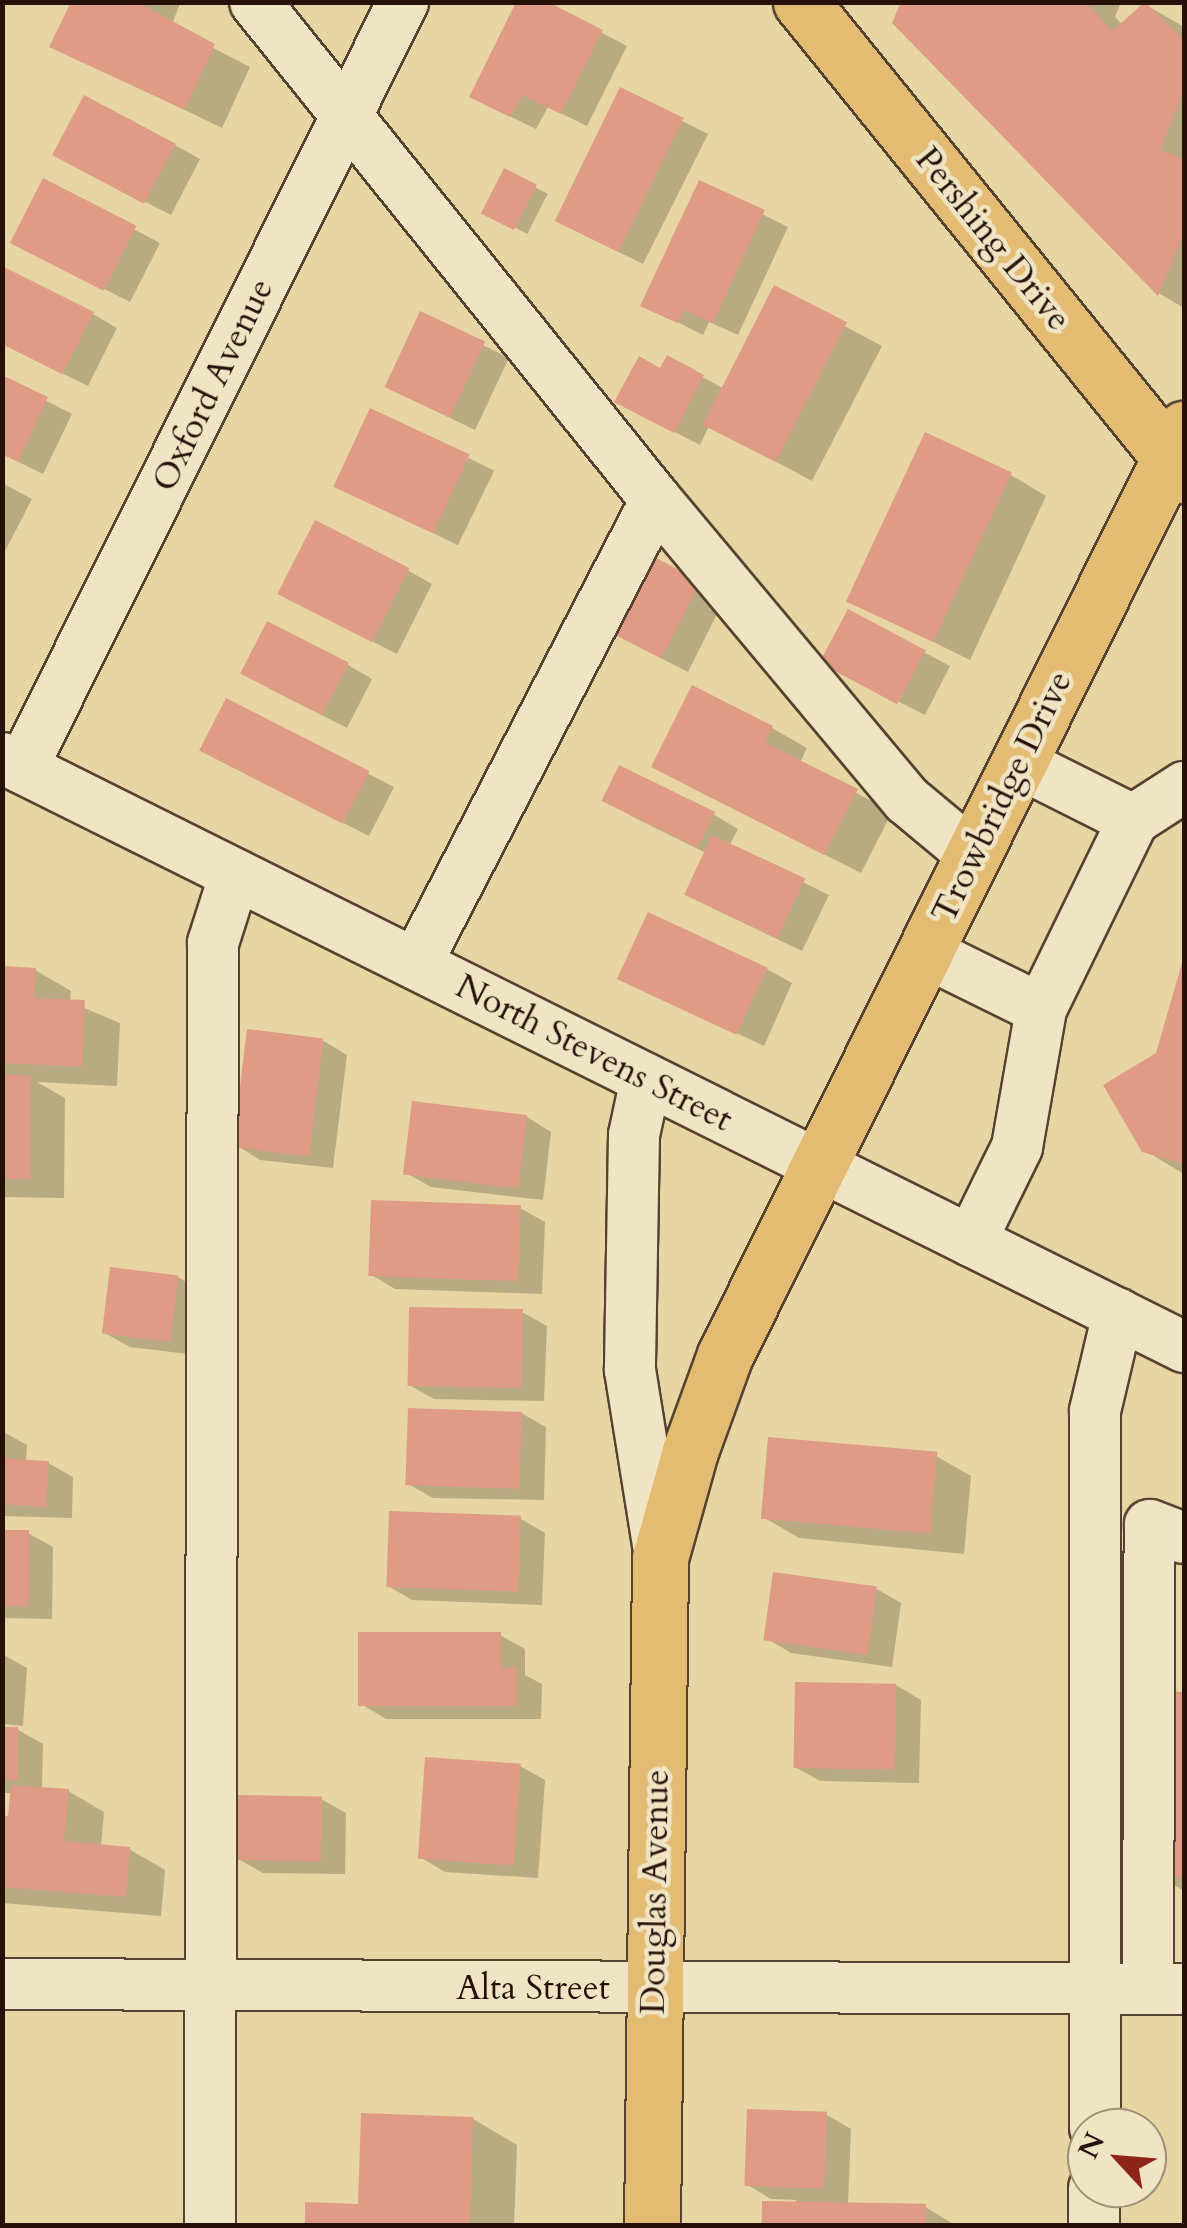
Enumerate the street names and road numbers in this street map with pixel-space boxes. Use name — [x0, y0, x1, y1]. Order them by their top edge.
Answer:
street label: Pershing Drive — [906, 139, 1080, 339]
street label: Oxford Avenue — [143, 272, 283, 498]
street label: Trowbridge Drive — [923, 664, 1081, 930]
street label: North Stevens Street — [449, 965, 739, 1141]
street label: Douglas Avenue — [632, 1769, 678, 2015]
street label: Alta Street — [456, 1967, 610, 2009]

